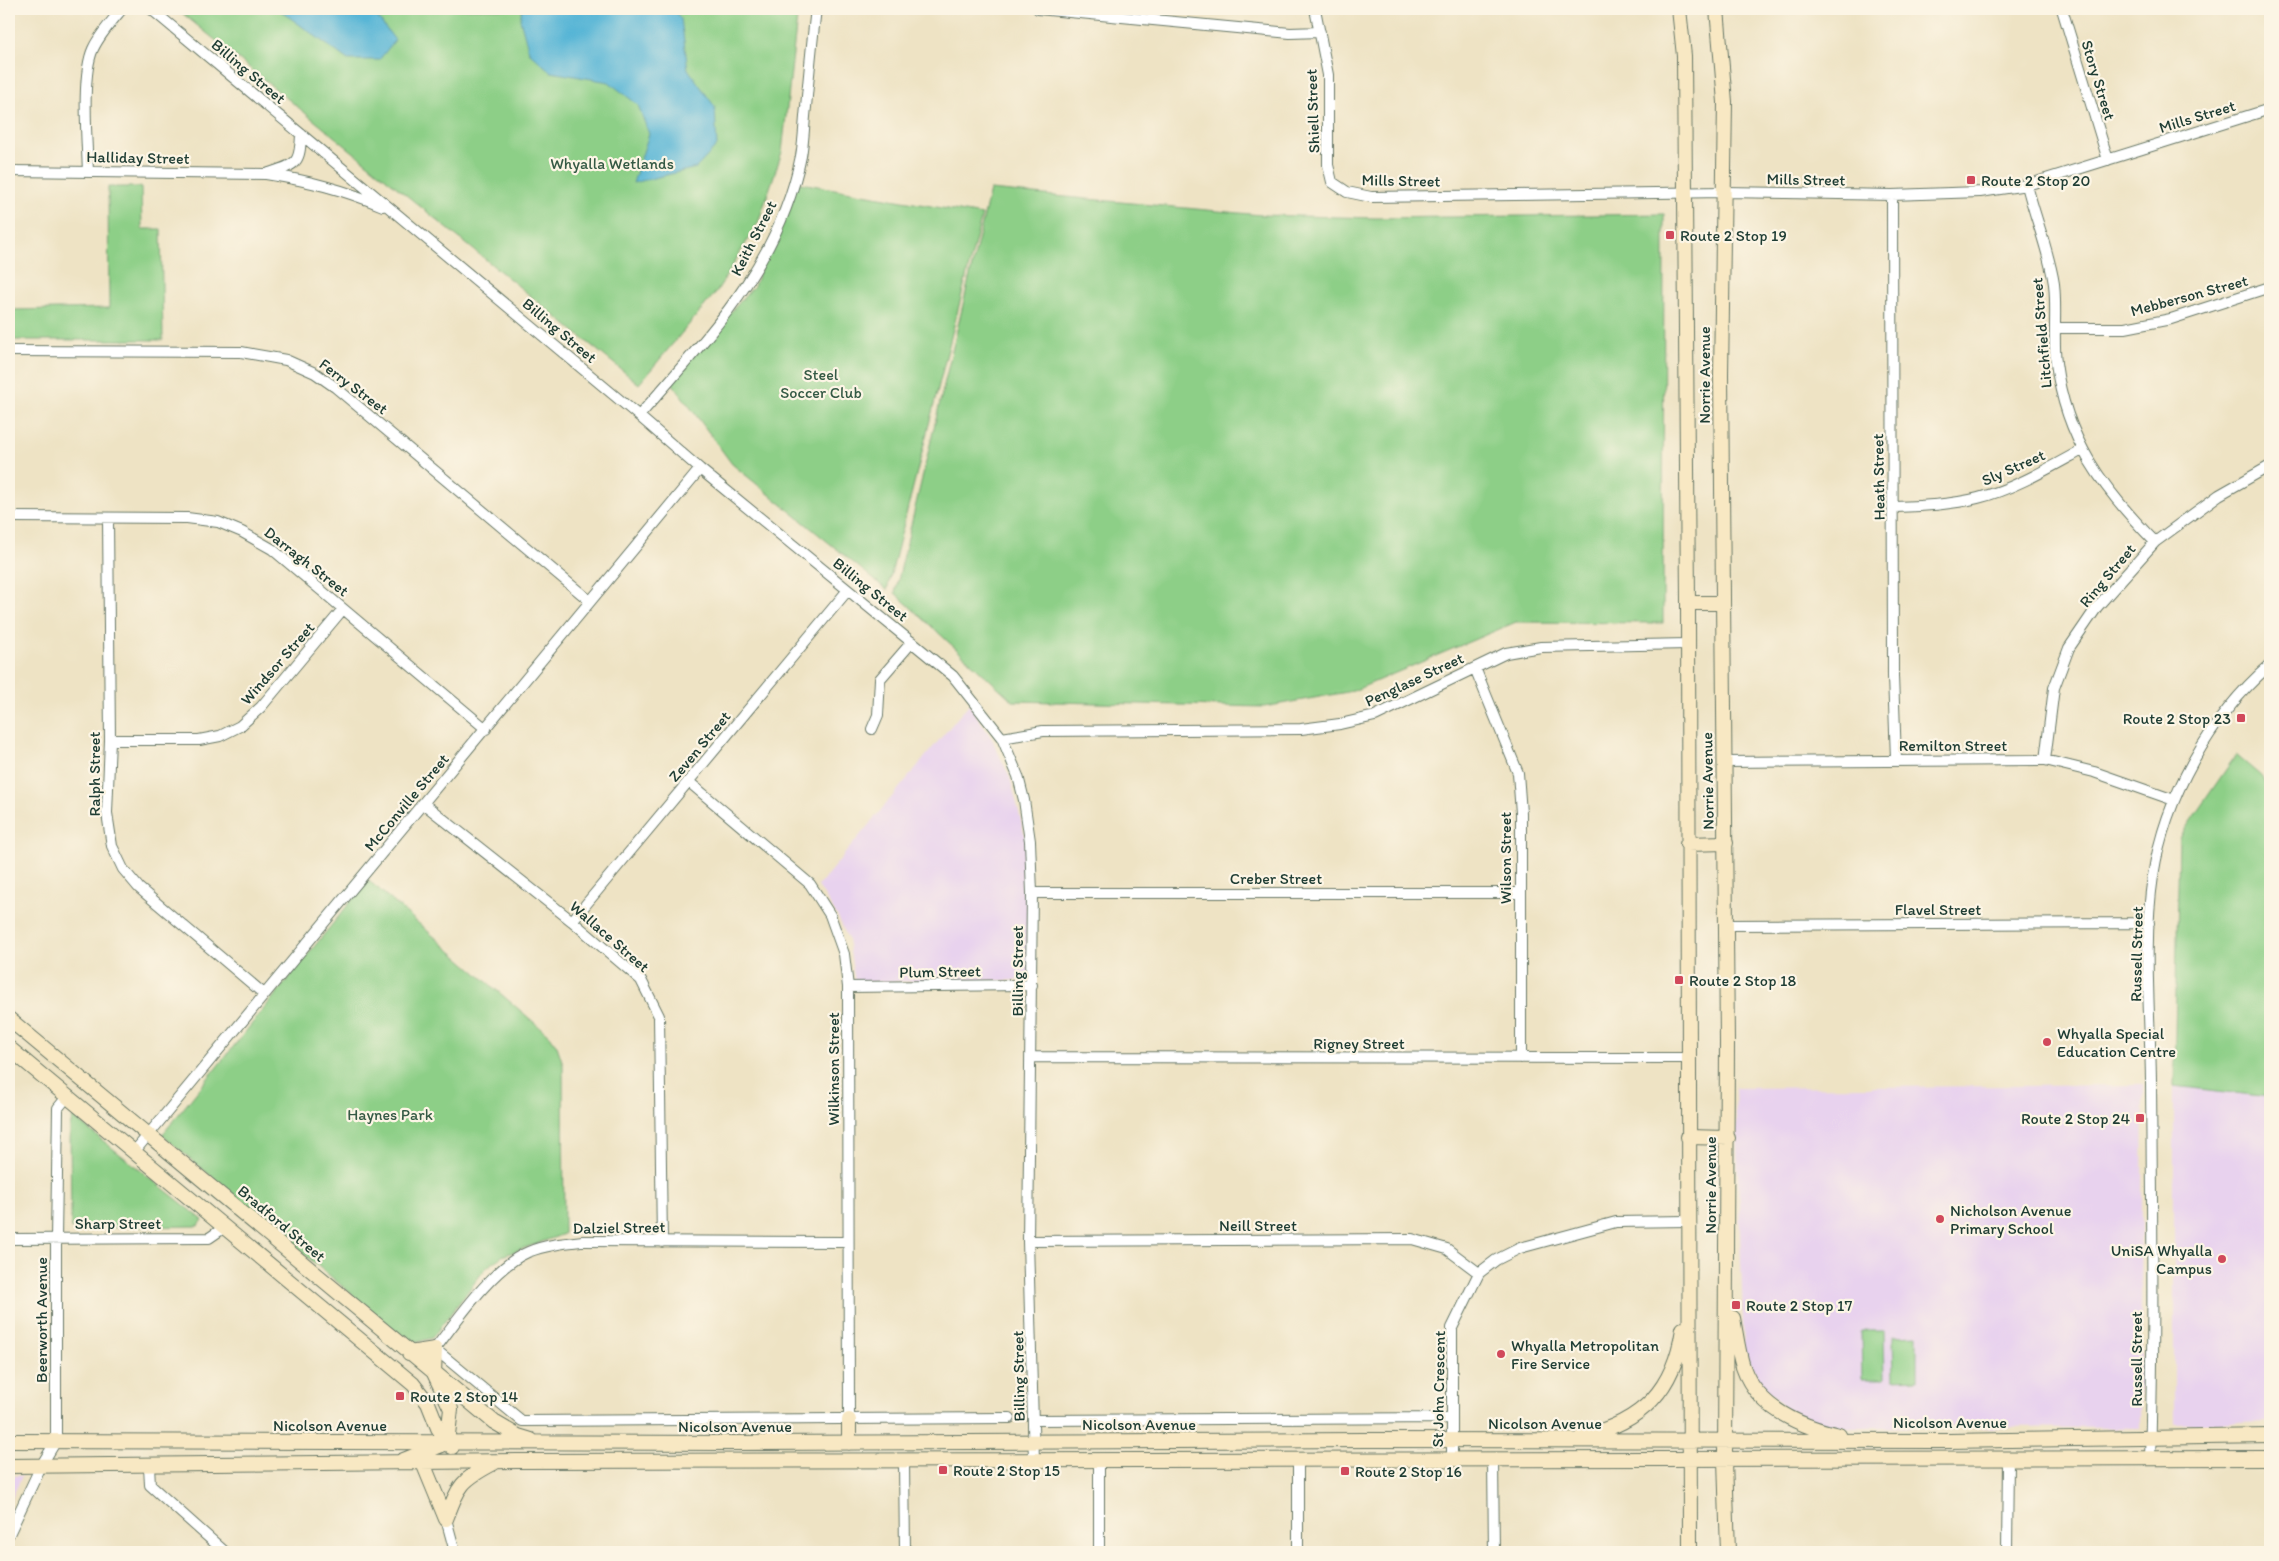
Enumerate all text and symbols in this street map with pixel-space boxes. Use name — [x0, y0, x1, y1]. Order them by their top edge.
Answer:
street label: Billing Street — [208, 35, 290, 108]
street label: Story Street — [2077, 38, 2120, 122]
street label: Shiell Street — [1302, 69, 1323, 153]
street label: Mills Street — [2157, 96, 2238, 137]
street label: Halliday Street — [86, 147, 190, 168]
park label: Whyalla Wetlands — [550, 154, 674, 173]
street label: Mills Street — [1766, 169, 1846, 190]
street label: Mills Street — [1361, 170, 1441, 191]
place label: Route 2 Stop 20 — [1981, 171, 2090, 190]
marker: Route 2 Stop 20 — [1965, 174, 1977, 186]
street label: Keith Street — [726, 197, 781, 279]
place label: Route 2 Stop 19 — [1680, 226, 1787, 245]
marker: Route 2 Stop 19 — [1664, 229, 1676, 241]
street label: Mebberson Street — [2128, 271, 2250, 320]
street label: Litchfield Street — [2027, 277, 2056, 389]
street label: Billing Street — [519, 294, 601, 367]
street label: Norrie Avenue — [1695, 326, 1714, 424]
street label: Ferry Street — [316, 354, 392, 418]
park label: Steel Soccer Club — [780, 365, 862, 402]
street label: Heath Street — [1868, 433, 1889, 521]
street label: Sly Street — [1979, 445, 2048, 490]
street label: Darragh Street — [261, 522, 353, 600]
street label: Ring Street — [2075, 540, 2139, 611]
street label: Billing Street — [829, 553, 912, 625]
street label: Windsor Street — [236, 618, 318, 709]
street label: Penglase Street — [1362, 648, 1467, 711]
street label: Zeven Street — [664, 707, 734, 786]
place label: Route 2 Stop 23 — [2123, 709, 2231, 728]
marker: Route 2 Stop 23 — [2235, 712, 2247, 724]
street label: Ralph Street — [85, 732, 104, 816]
street label: Norrie Avenue — [1697, 732, 1718, 830]
street label: Remilton Street — [1899, 736, 2007, 755]
street label: McConville Street — [360, 750, 453, 855]
street label: Wilson Street — [1496, 812, 1515, 904]
street label: Creber Street — [1230, 869, 1322, 888]
street label: Wallace Street — [566, 897, 653, 976]
street label: Flavel Street — [1895, 900, 1981, 919]
street label: Russell Street — [2126, 906, 2147, 1002]
street label: Billing Street — [1008, 925, 1027, 1017]
street label: Plum Street — [899, 961, 981, 982]
place label: Route 2 Stop 18 — [1689, 971, 1796, 990]
marker: Route 2 Stop 18 — [1673, 974, 1685, 986]
street label: Wilkinson Street — [824, 1012, 843, 1126]
place label: Whyalla Special Education Centre — [2057, 1024, 2176, 1061]
street label: Rigney Street — [1313, 1034, 1405, 1053]
marker: Whyalla Special Education Centre — [2041, 1036, 2053, 1048]
park label: Haynes Park — [347, 1105, 433, 1124]
place label: Route 2 Stop 24 — [2021, 1109, 2130, 1128]
marker: Route 2 Stop 24 — [2134, 1112, 2146, 1124]
street label: Norrie Avenue — [1701, 1136, 1720, 1234]
street label: Bradford Street — [234, 1181, 329, 1266]
place label: Nicholson Avenue Primary School — [1950, 1201, 2072, 1238]
marker: Nicholson Avenue Primary School — [1934, 1213, 1946, 1225]
street label: Sharp Street — [75, 1214, 161, 1233]
street label: Neill Street — [1219, 1216, 1297, 1235]
street label: Dalziel Street — [572, 1217, 666, 1238]
place label: UniSA Whyalla Campus — [2111, 1241, 2212, 1278]
marker: UniSA Whyalla Campus — [2216, 1253, 2228, 1265]
street label: Beerworth Avenue — [32, 1257, 51, 1383]
place label: Route 2 Stop 17 — [1746, 1296, 1852, 1315]
marker: Route 2 Stop 17 — [1730, 1299, 1742, 1311]
street label: Russell Street — [2127, 1311, 2146, 1407]
street label: Billing Street — [1008, 1330, 1029, 1422]
street label: St John Crescent — [1428, 1331, 1449, 1447]
place label: Whyalla Metropolitan Fire Service — [1511, 1336, 1659, 1373]
marker: Whyalla Metropolitan Fire Service — [1495, 1348, 1507, 1360]
place label: Route 2 Stop 14 — [410, 1387, 518, 1406]
marker: Route 2 Stop 14 — [394, 1390, 406, 1402]
street label: Nicolson Avenue — [1893, 1413, 2007, 1432]
street label: Nicolson Avenue — [1488, 1414, 1602, 1433]
street label: Nicolson Avenue — [1082, 1415, 1196, 1434]
street label: Nicolson Avenue — [273, 1416, 387, 1435]
street label: Nicolson Avenue — [678, 1417, 792, 1436]
place label: Route 2 Stop 15 — [953, 1461, 1060, 1480]
place label: Route 2 Stop 16 — [1355, 1462, 1462, 1481]
marker: Route 2 Stop 15 — [937, 1464, 949, 1476]
marker: Route 2 Stop 16 — [1339, 1465, 1351, 1477]

